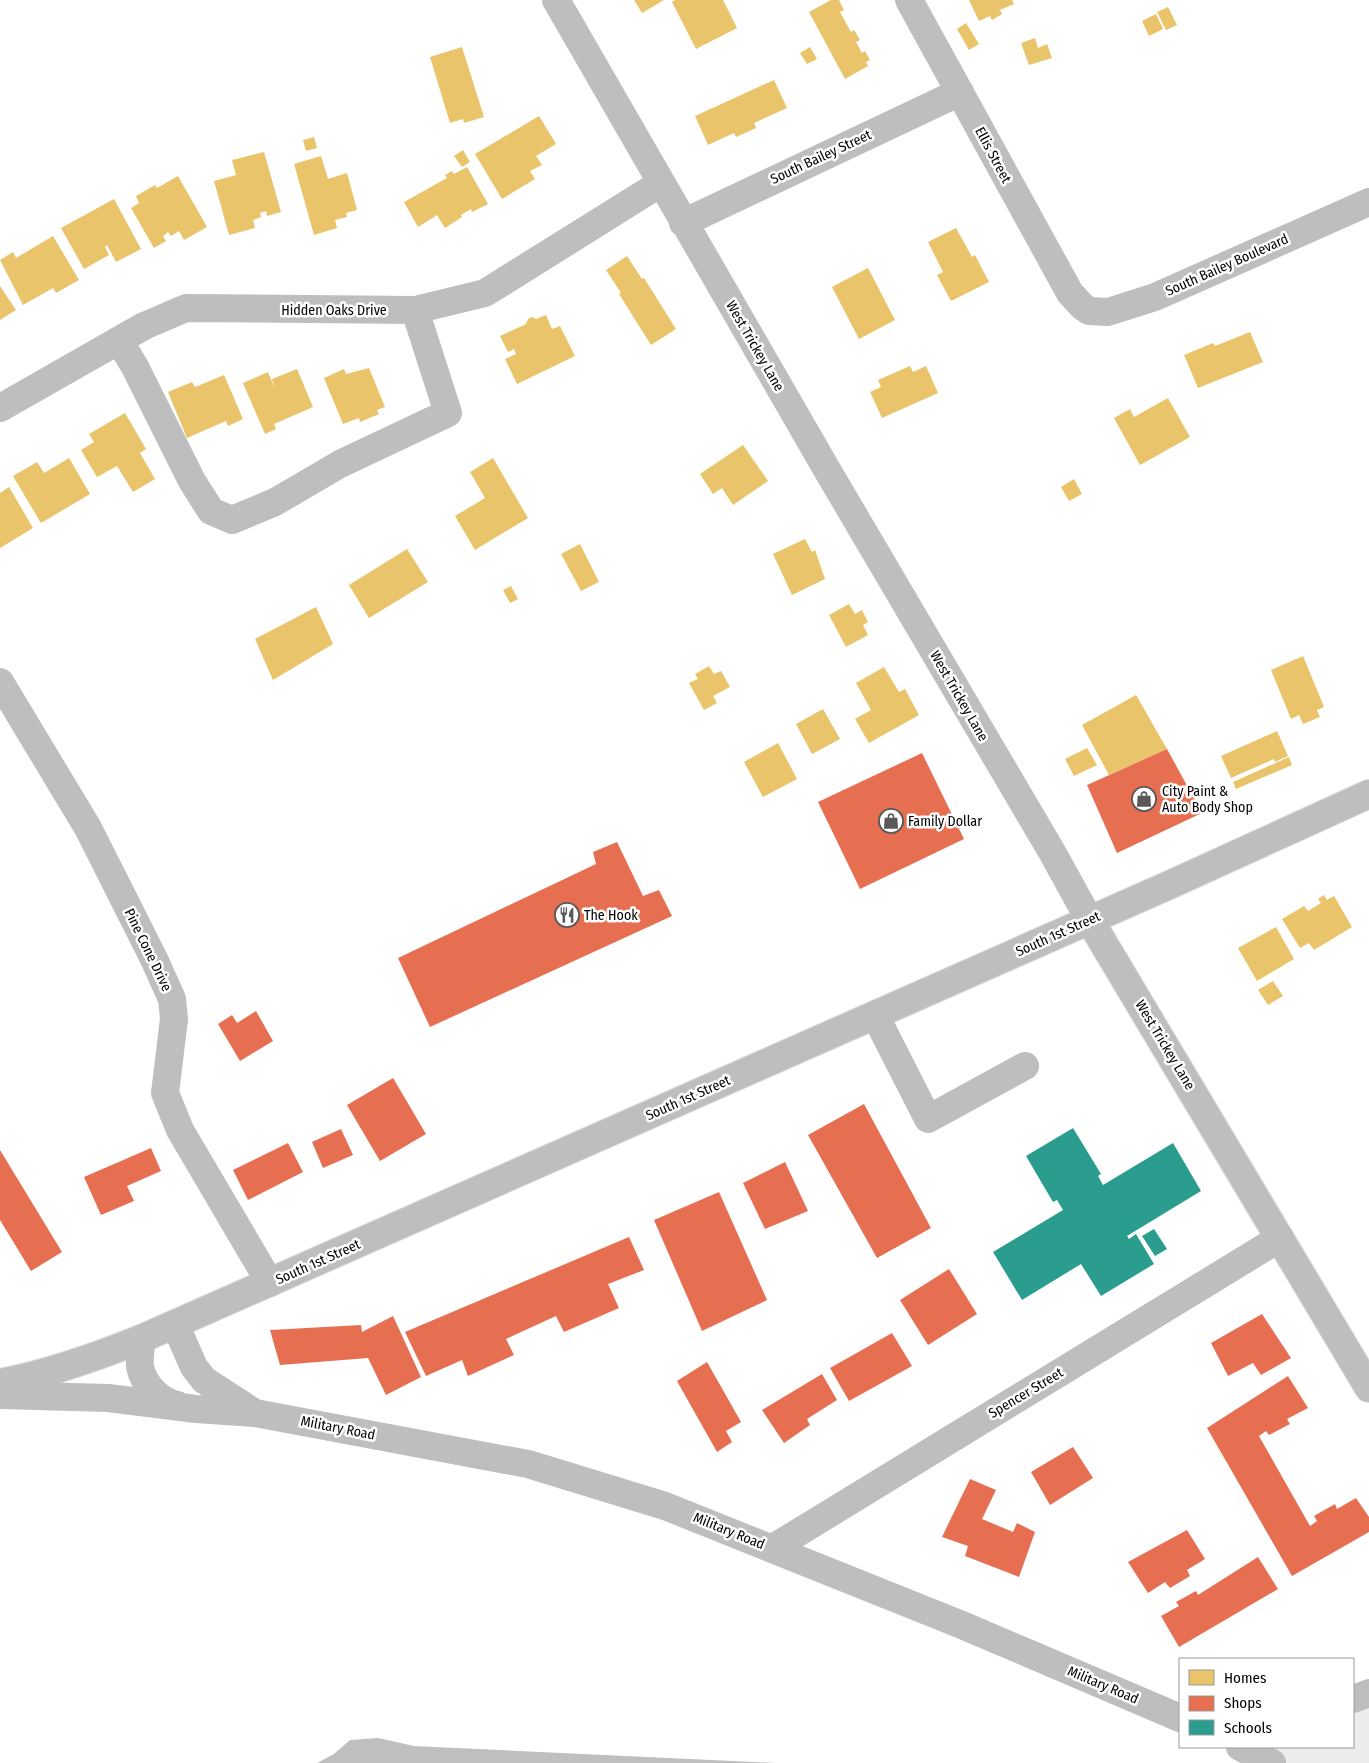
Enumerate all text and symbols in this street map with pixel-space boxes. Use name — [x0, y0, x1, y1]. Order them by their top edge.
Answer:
street label: Ellis Street — [971, 124, 1015, 186]
street label: South Bailey Street — [768, 126, 875, 188]
street label: South Bailey Boulevard — [1163, 230, 1291, 300]
street label: West Trickey Lane — [722, 298, 788, 394]
street label: Hidden Oaks Drive — [281, 302, 387, 319]
street label: West Trickey Lane — [926, 648, 992, 744]
place label: City Paint & Auto Body Shop — [1162, 783, 1253, 816]
shop icon: City Paint & Auto Body Shop — [1131, 786, 1157, 812]
shop icon: Family Dollar — [878, 808, 904, 834]
place label: Family Dollar — [908, 813, 982, 830]
restaurant icon: The Hook — [554, 902, 580, 928]
street label: Pine Cone Drive — [121, 906, 175, 994]
place label: The Hook — [584, 907, 638, 924]
street label: South 1st Street — [1013, 908, 1103, 960]
street label: West Trickey Lane — [1132, 997, 1198, 1093]
street label: South 1st Street — [643, 1072, 733, 1124]
street label: South 1st Street — [273, 1236, 363, 1288]
street label: Spencer Street — [986, 1364, 1067, 1422]
street label: Military Road — [299, 1412, 377, 1444]
street label: Military Road — [691, 1509, 767, 1553]
legend — [1179, 1658, 1354, 1748]
street label: Military Road — [1065, 1662, 1141, 1708]
text: Homes — [1224, 1669, 1266, 1687]
text: Shops — [1224, 1694, 1262, 1712]
text: Schools — [1224, 1719, 1272, 1737]

